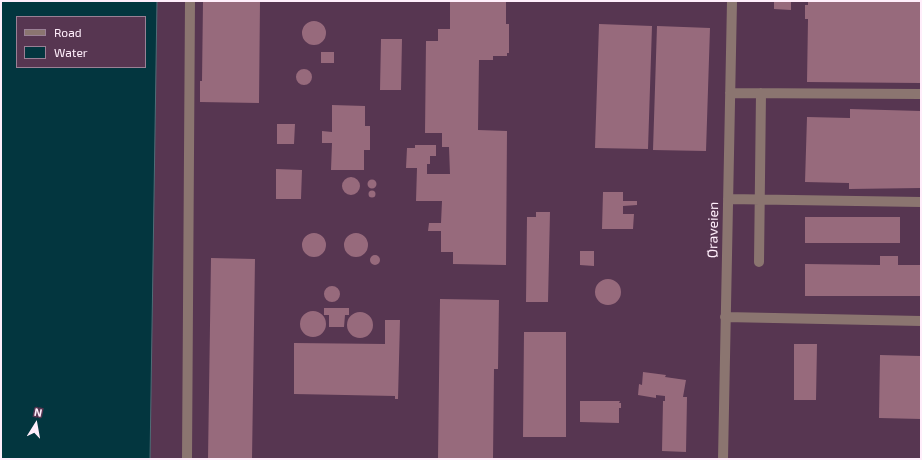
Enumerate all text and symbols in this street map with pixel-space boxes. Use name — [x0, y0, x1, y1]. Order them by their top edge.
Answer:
legend — [16, 16, 146, 68]
text: Road — [54, 25, 82, 39]
text: Water — [54, 45, 88, 59]
street label: Øraveien — [704, 202, 722, 258]
north arrow — [16, 404, 56, 444]
text: N — [33, 405, 44, 419]

